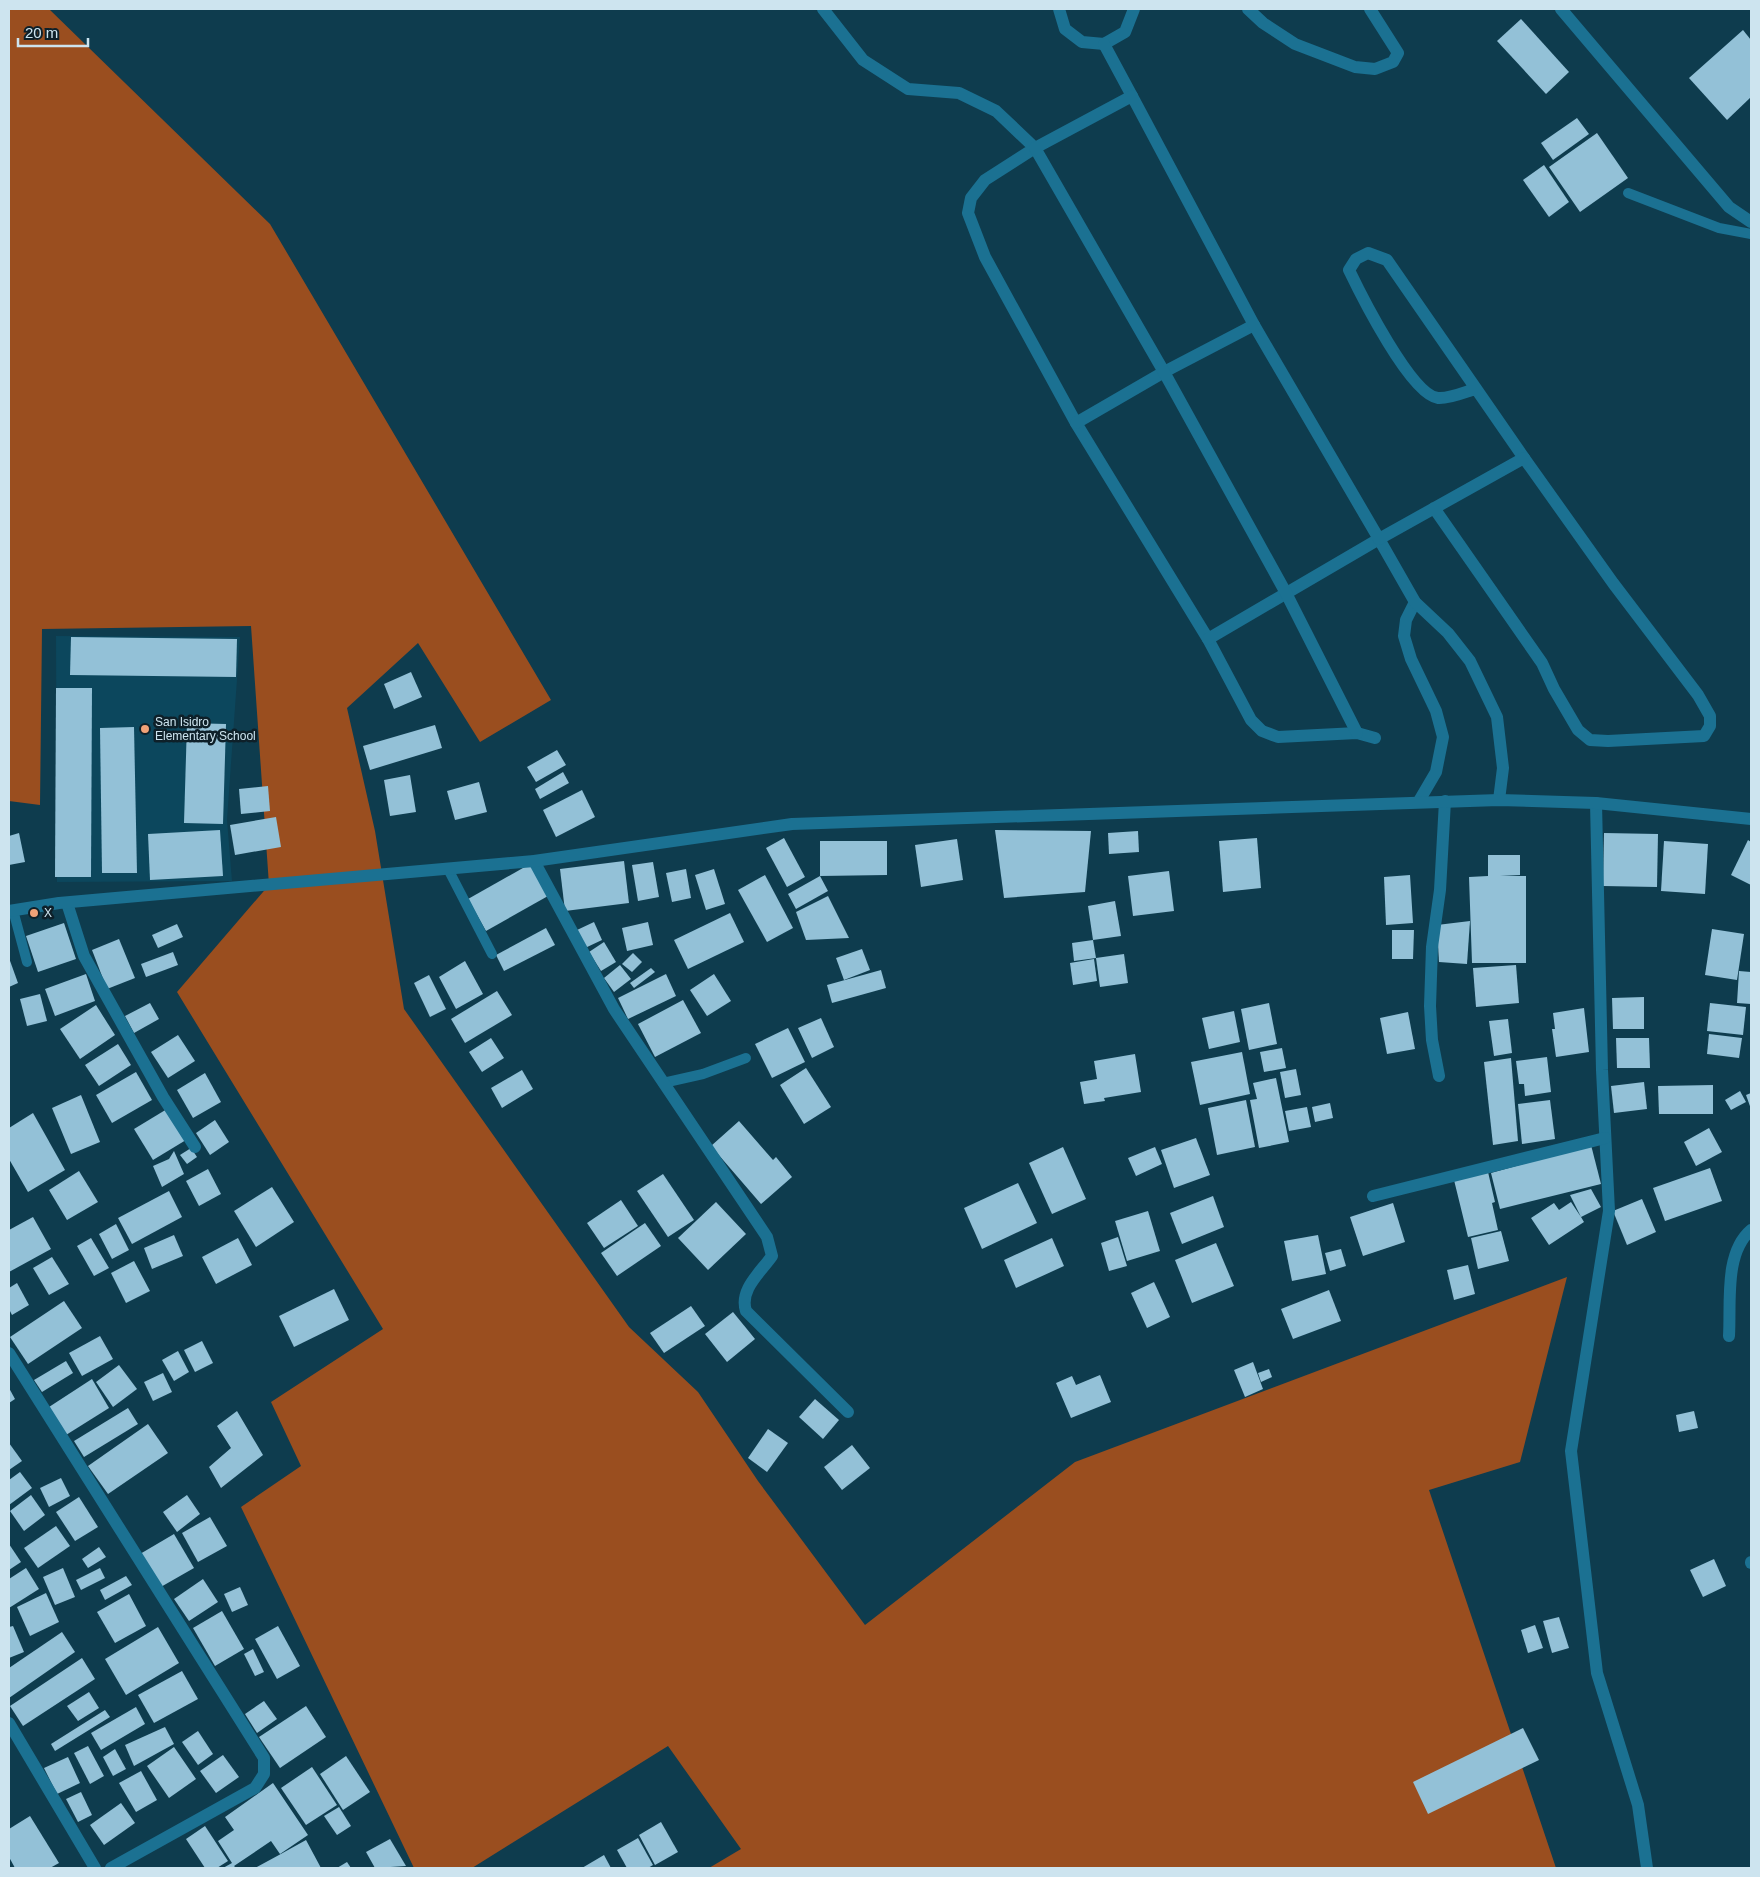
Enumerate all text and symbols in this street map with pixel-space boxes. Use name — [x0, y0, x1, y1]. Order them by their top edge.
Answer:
scale bar — [18, 15, 88, 47]
text: 20 m — [25, 24, 58, 41]
place label: San Isidro Elementary School — [155, 715, 256, 743]
marker: San Isidro Elementary School — [139, 723, 151, 735]
place label: X — [44, 906, 52, 920]
marker: X — [28, 907, 40, 919]

